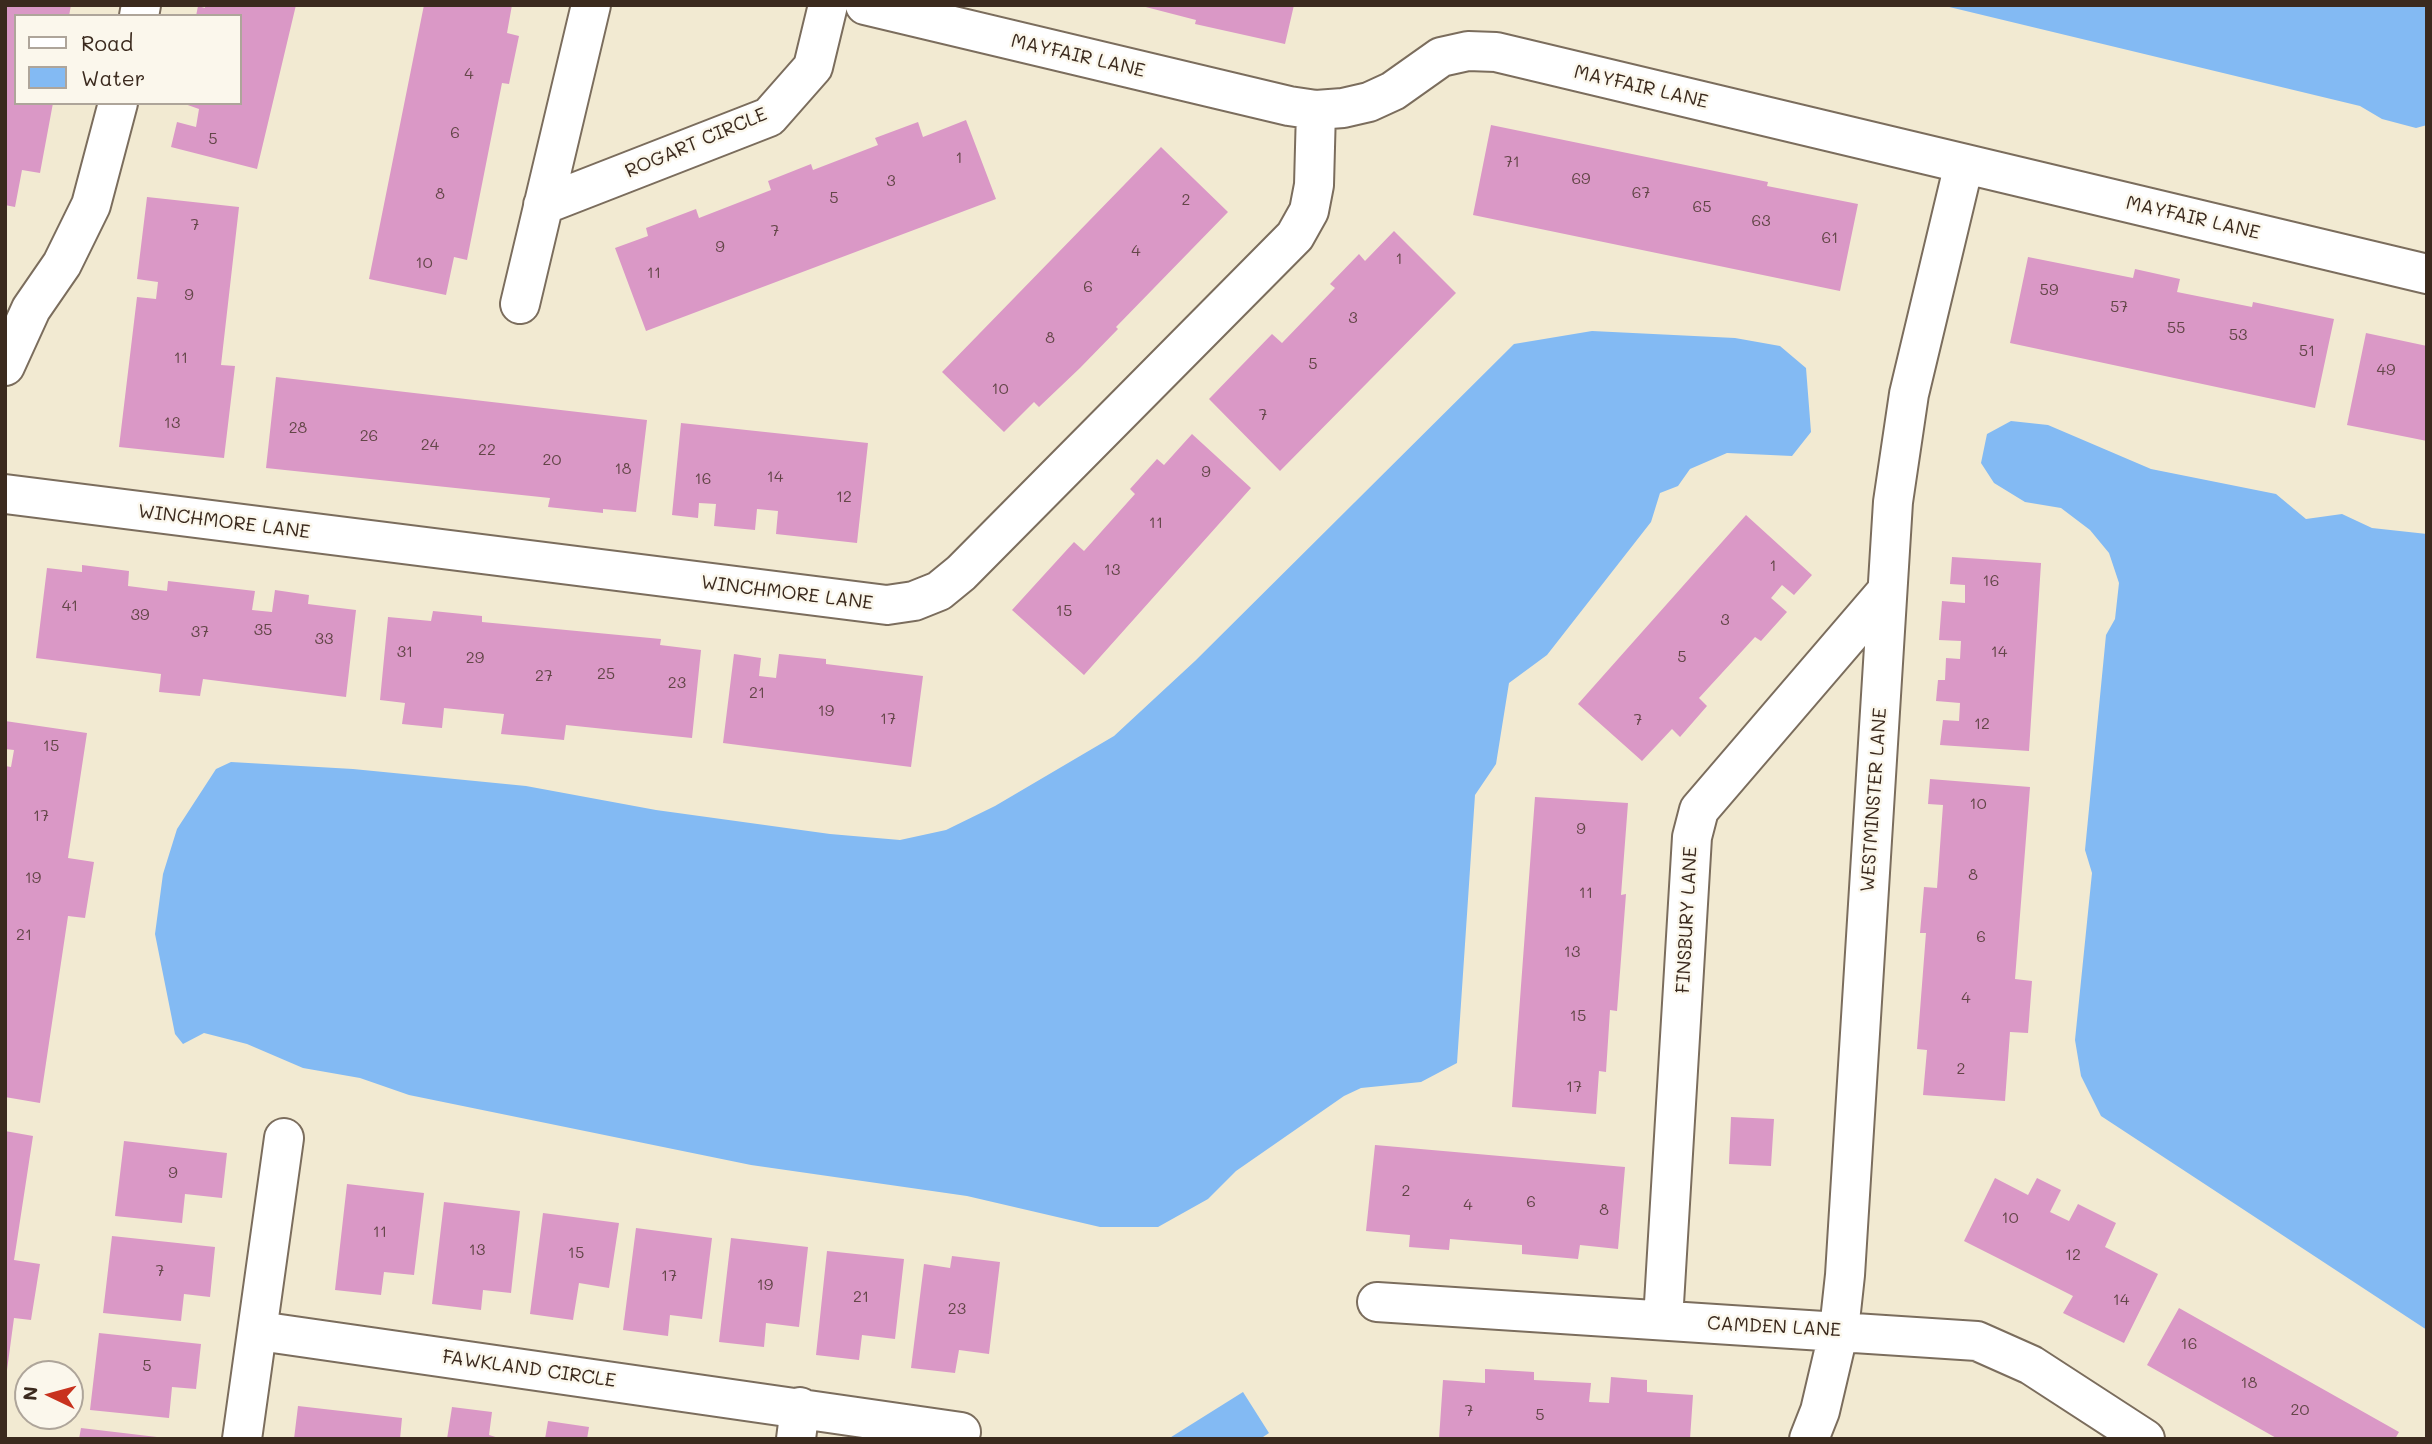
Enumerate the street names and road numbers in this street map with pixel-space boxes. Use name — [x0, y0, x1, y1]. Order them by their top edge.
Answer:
street label: MAYFAIR LANE — [1009, 29, 1147, 83]
street label: MAYFAIR LANE — [1572, 60, 1710, 114]
street label: ROGART CIRCLE — [622, 103, 770, 183]
street label: MAYFAIR LANE — [2124, 191, 2262, 245]
street label: WINCHMORE LANE — [136, 500, 312, 544]
street label: WINCHMORE LANE — [699, 571, 875, 615]
street label: WESTMINSTER LANE — [1856, 707, 1892, 893]
street label: FINSBURY LANE — [1672, 846, 1702, 994]
street label: CAMDEN LANE — [1707, 1312, 1841, 1342]
street label: FAWKLAND CIRCLE — [441, 1346, 617, 1392]

